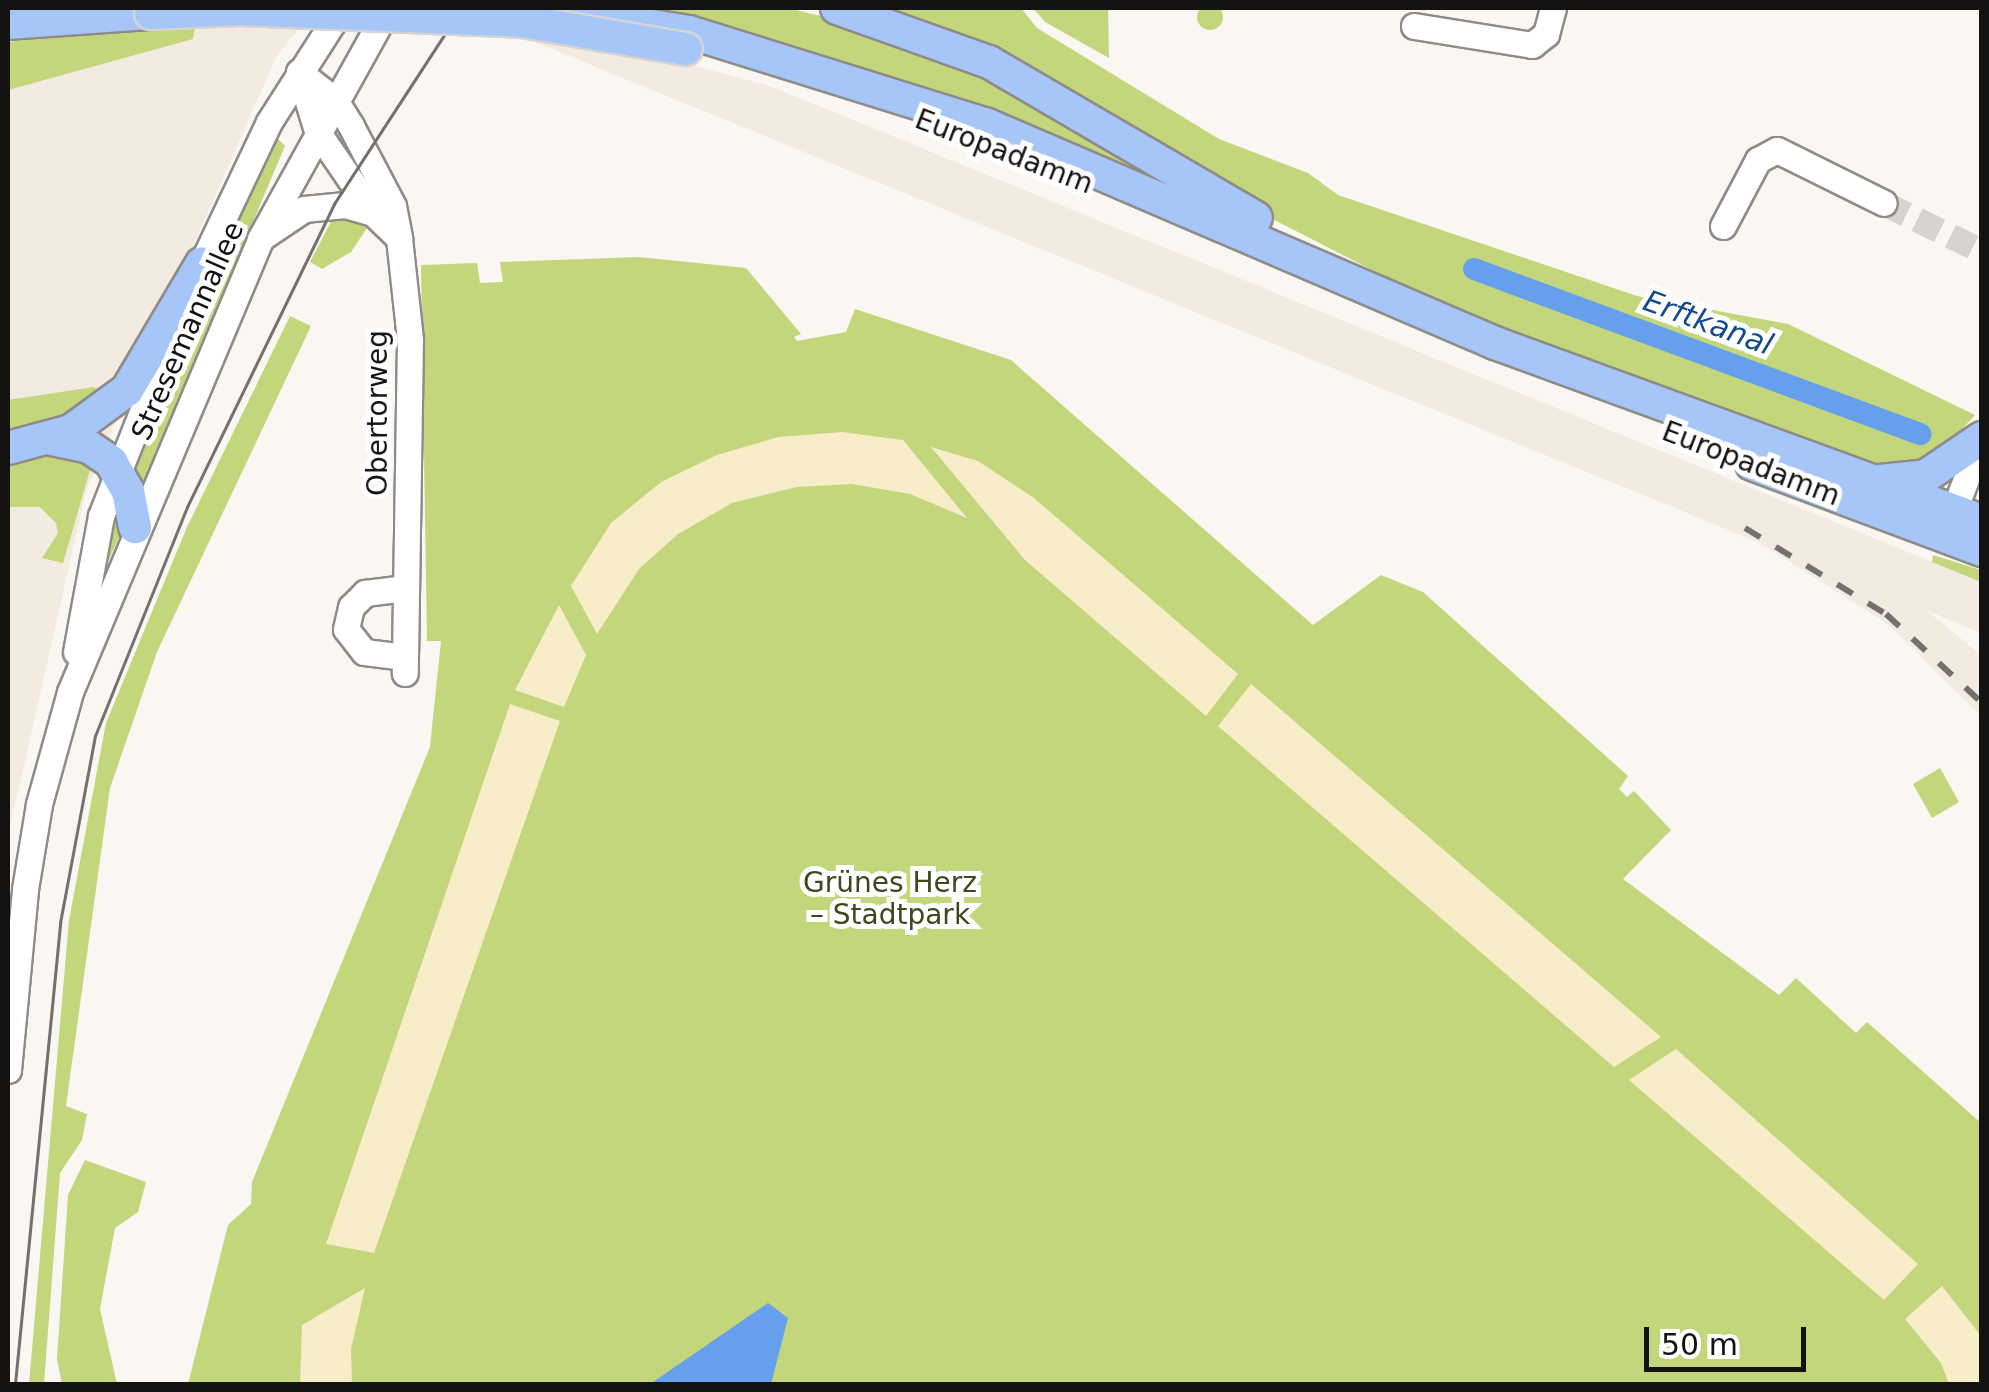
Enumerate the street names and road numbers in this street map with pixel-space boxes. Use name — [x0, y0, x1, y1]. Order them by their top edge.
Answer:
street label: Europadamm — [910, 103, 1098, 201]
street label: Stresemannallee — [125, 216, 251, 446]
street label: Obertorweg — [361, 330, 395, 496]
street label: Europadamm — [1657, 415, 1845, 513]

